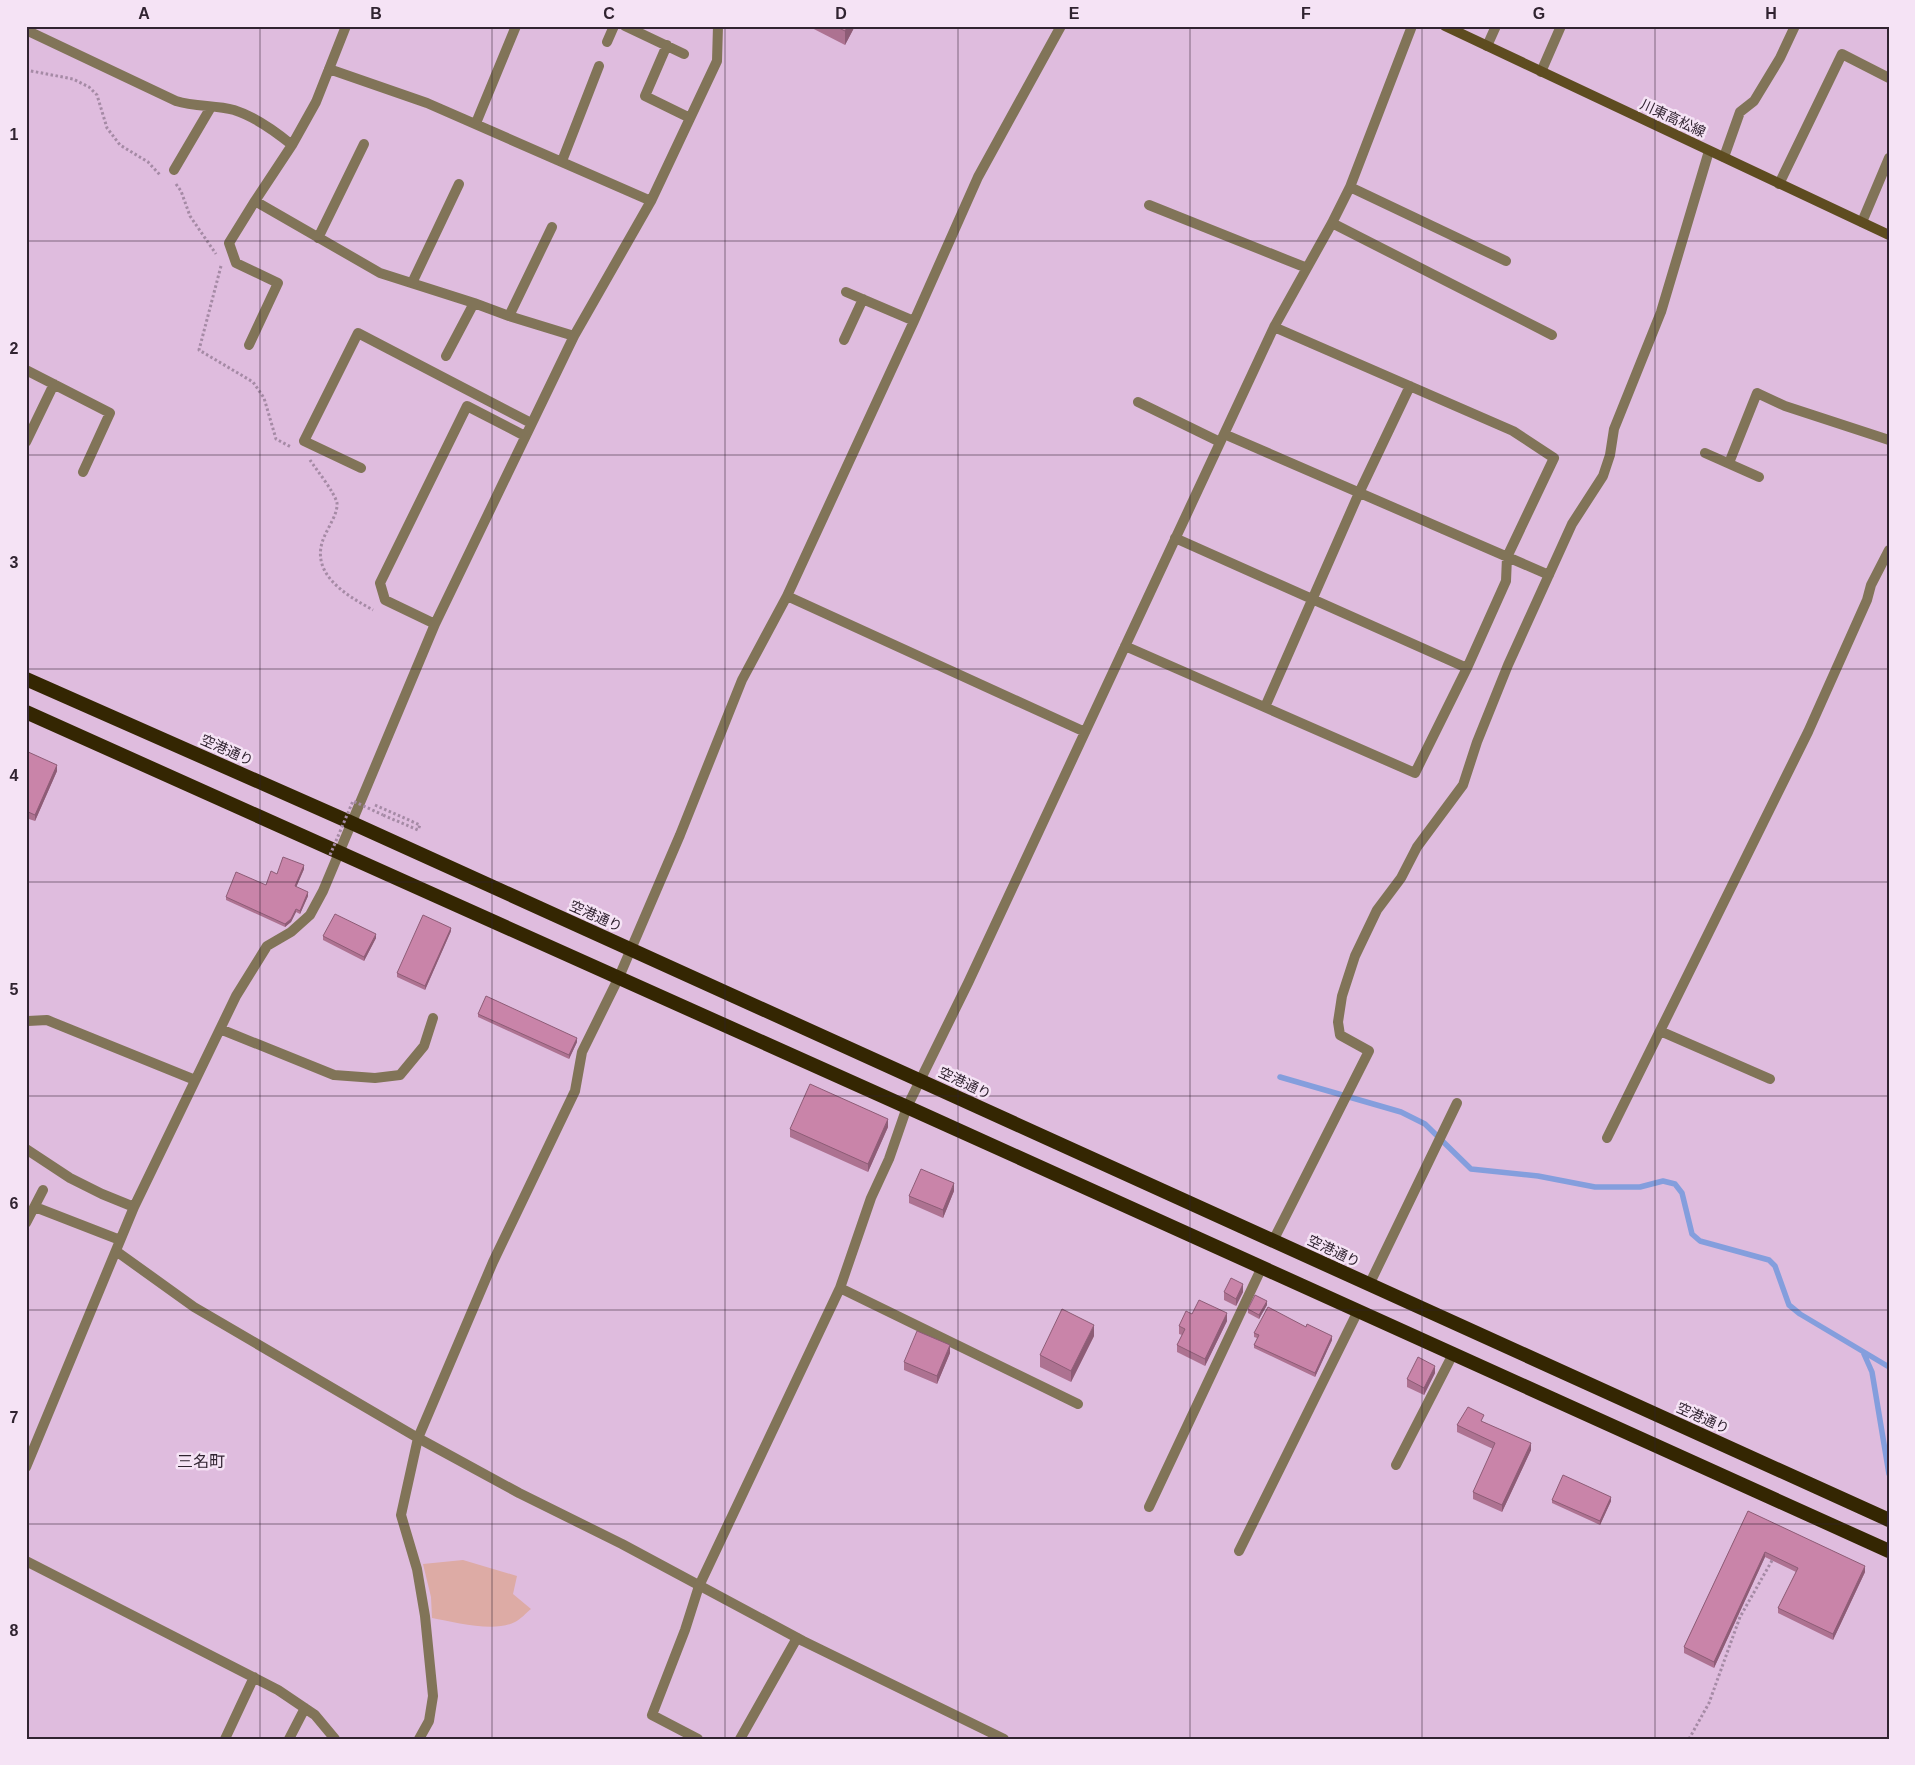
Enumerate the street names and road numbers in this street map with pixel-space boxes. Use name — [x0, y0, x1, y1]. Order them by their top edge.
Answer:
street label: 川東高松線 — [1638, 96, 1708, 140]
street label: 空港通り — [198, 731, 256, 769]
street label: 空港通り — [567, 897, 625, 935]
street label: 空港通り — [936, 1064, 994, 1102]
street label: 空港通り — [1305, 1232, 1363, 1270]
street label: 空港通り — [1674, 1399, 1732, 1437]

